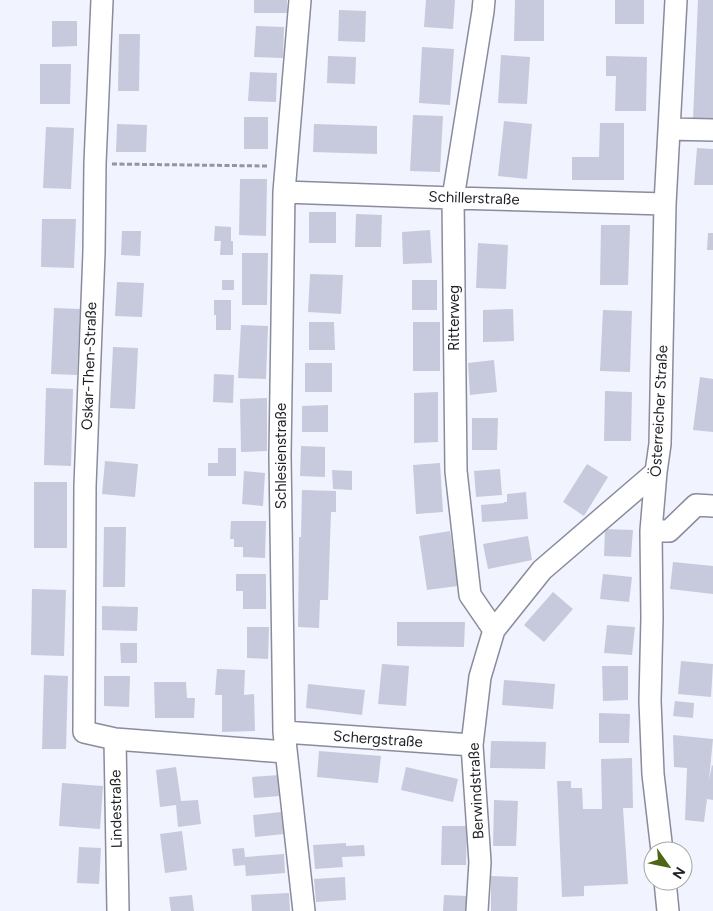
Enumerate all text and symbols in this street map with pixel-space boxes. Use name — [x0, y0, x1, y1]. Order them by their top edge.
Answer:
street label: Schillerstraße — [428, 187, 520, 209]
street label: Ritterweg — [445, 285, 463, 351]
street label: Oskar-Then-Straße — [78, 302, 100, 430]
street label: Österreicher Straße — [647, 345, 671, 477]
street label: Schlesienstraße — [272, 403, 290, 509]
street label: Schergstraße — [333, 727, 423, 751]
street label: Berwindstraße — [464, 742, 488, 840]
street label: Lindestraße — [106, 770, 126, 848]
north arrow — [643, 841, 693, 891]
text: N — [668, 864, 689, 882]

